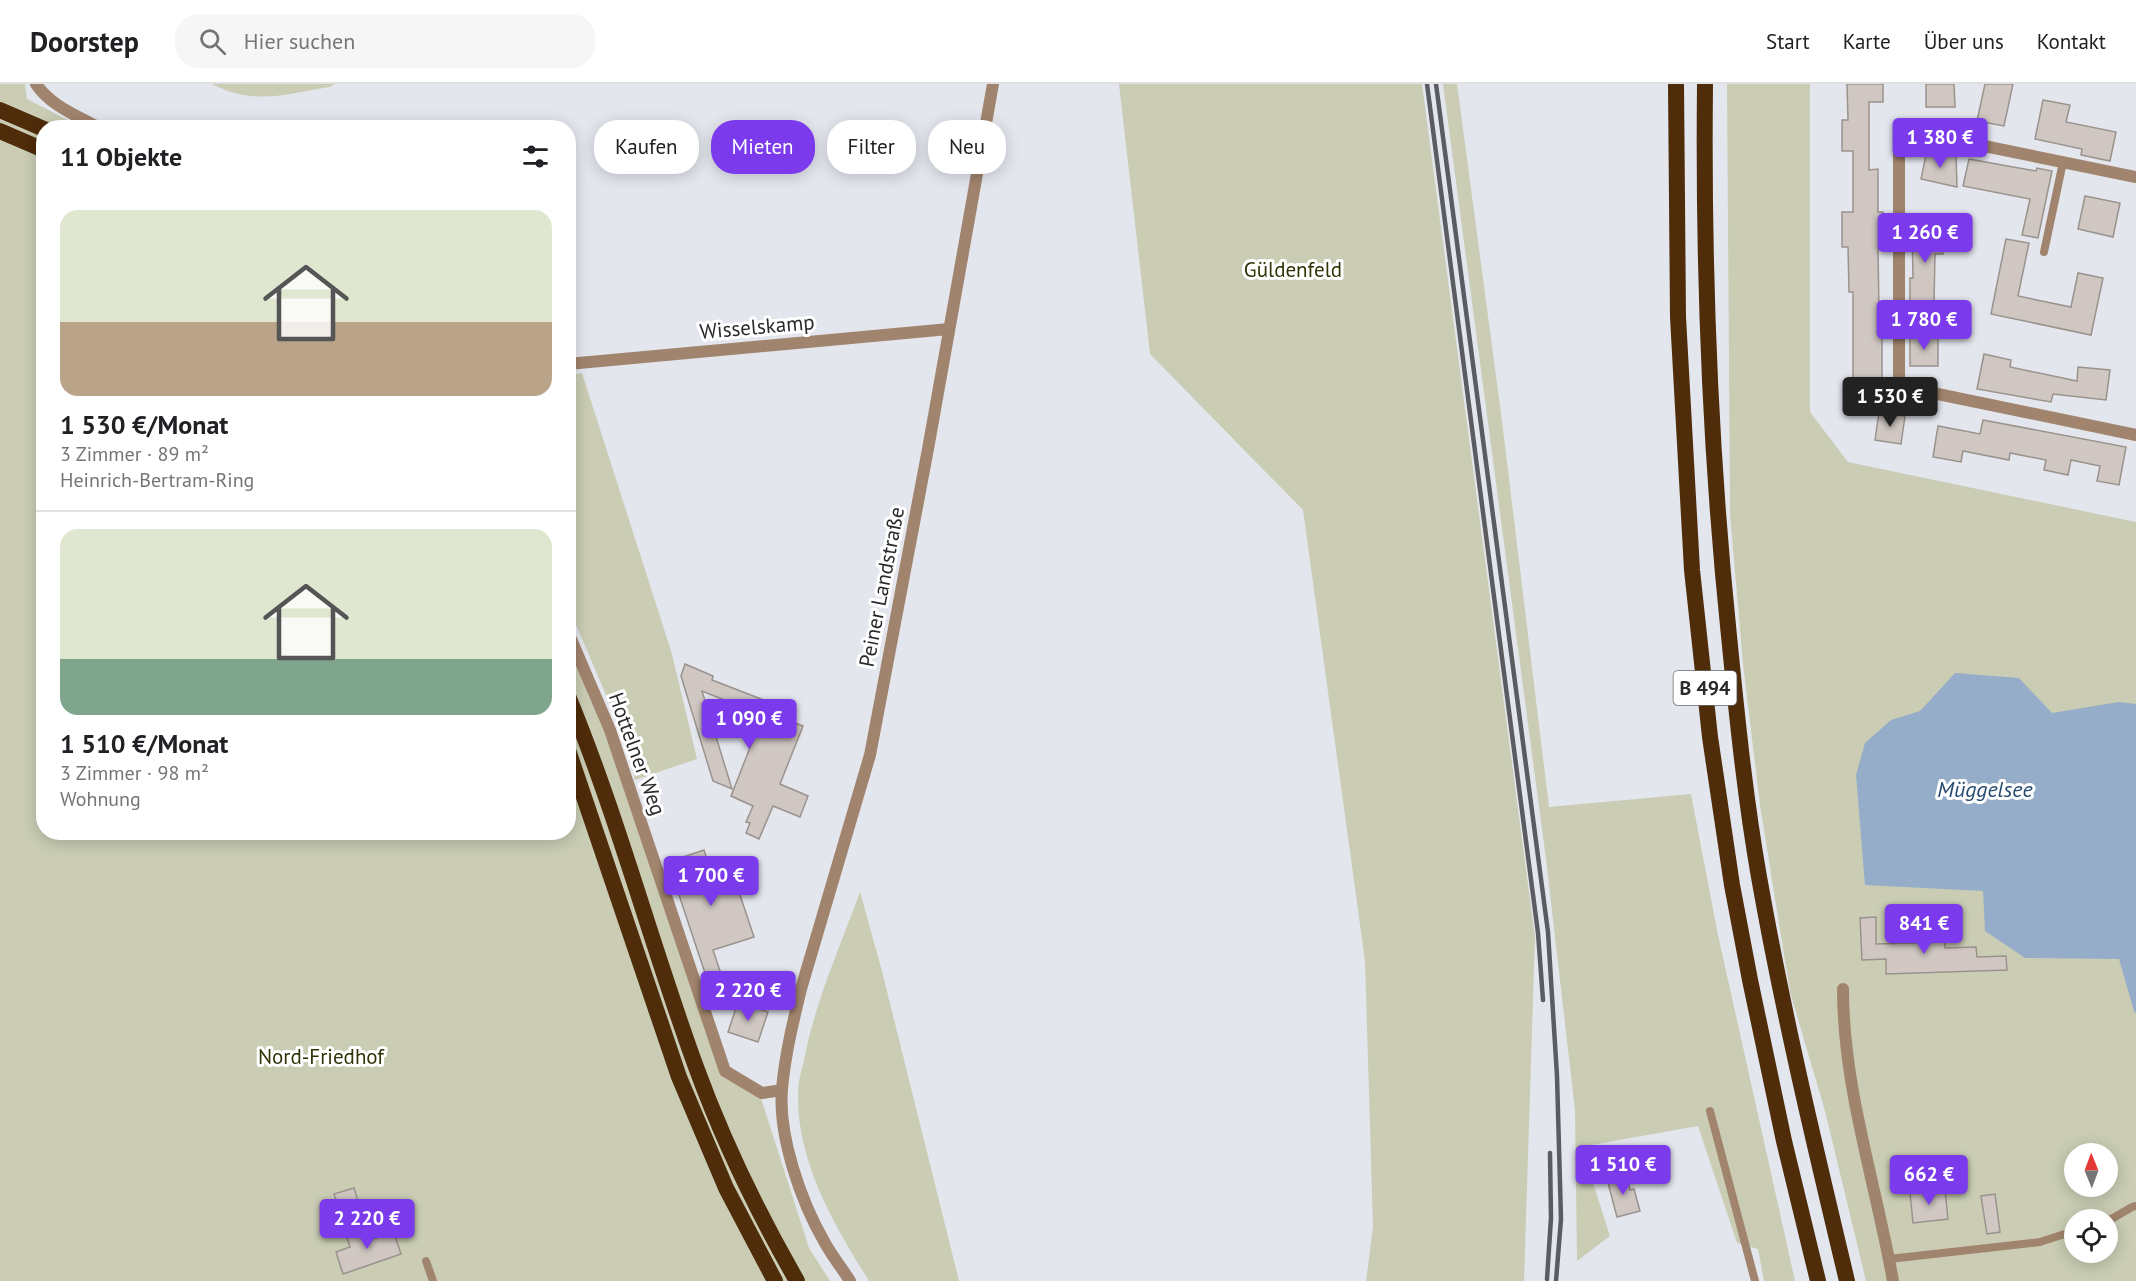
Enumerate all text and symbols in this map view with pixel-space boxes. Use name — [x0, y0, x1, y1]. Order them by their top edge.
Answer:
search box — [175, 14, 595, 68]
text: Doorstep — [30, 23, 139, 60]
icon: search — [196, 25, 229, 58]
text: Hier suchen — [244, 27, 355, 55]
text: Start — [1766, 28, 1810, 55]
text: Karte — [1843, 28, 1891, 55]
text: Über uns — [1924, 28, 2004, 55]
text: Kontakt — [2037, 28, 2106, 55]
pin: 1 380 € — [1885, 118, 1995, 169]
chip: Kaufen — [594, 120, 699, 174]
chip: Mieten — [711, 120, 815, 174]
chip: Filter — [827, 120, 916, 174]
chip: Neu — [928, 120, 1006, 174]
text: 1 380 € — [1907, 124, 1973, 150]
text: 11 Objekte — [60, 140, 182, 173]
icon: filters — [519, 140, 552, 173]
pin: 1 260 € — [1870, 213, 1980, 264]
text: 1 260 € — [1892, 219, 1958, 245]
icon: home — [252, 249, 360, 357]
park label: Güldenfeld — [1244, 256, 1342, 283]
pin: 1 780 € — [1869, 300, 1979, 351]
text: 1 780 € — [1891, 306, 1957, 332]
street label: Wisselskamp — [698, 308, 816, 345]
pin: 1 530 € — [1835, 377, 1945, 428]
text: 1 530 € — [1857, 383, 1923, 409]
text: 1 530 €/Monat — [60, 408, 228, 441]
text: 3 Zimmer · 89 m² — [60, 441, 209, 467]
text: Heinrich-Bertram-Ring — [60, 467, 254, 493]
street label: Peiner Landstraße — [853, 505, 910, 669]
icon: home — [252, 568, 360, 676]
road number: B 494 — [1674, 671, 1736, 705]
street label: Hottelner Weg — [603, 689, 672, 819]
pin: 1 090 € — [694, 699, 804, 750]
text: 1 090 € — [716, 705, 782, 731]
text: 1 510 €/Monat — [60, 727, 228, 760]
text: 3 Zimmer · 98 m² — [60, 760, 209, 786]
water label: Müggelsee — [1937, 775, 2033, 803]
text: Wohnung — [60, 786, 141, 812]
pin: 1 700 € — [656, 856, 766, 907]
text: 1 700 € — [678, 862, 744, 888]
pin: 841 € — [1882, 904, 1966, 955]
text: 841 € — [1899, 910, 1949, 936]
pin: 2 220 € — [693, 971, 803, 1022]
text: 2 220 € — [715, 977, 781, 1003]
park label: Nord-Friedhof — [258, 1043, 385, 1070]
north arrow — [2064, 1143, 2118, 1197]
map controls — [2064, 1143, 2118, 1263]
pin: 1 510 € — [1568, 1145, 1678, 1196]
text: 1 510 € — [1590, 1151, 1656, 1177]
pin: 662 € — [1887, 1155, 1971, 1206]
text: 662 € — [1904, 1161, 1954, 1187]
pin: 2 220 € — [312, 1199, 422, 1250]
text: 2 220 € — [334, 1205, 400, 1231]
button: locate — [2064, 1209, 2118, 1263]

